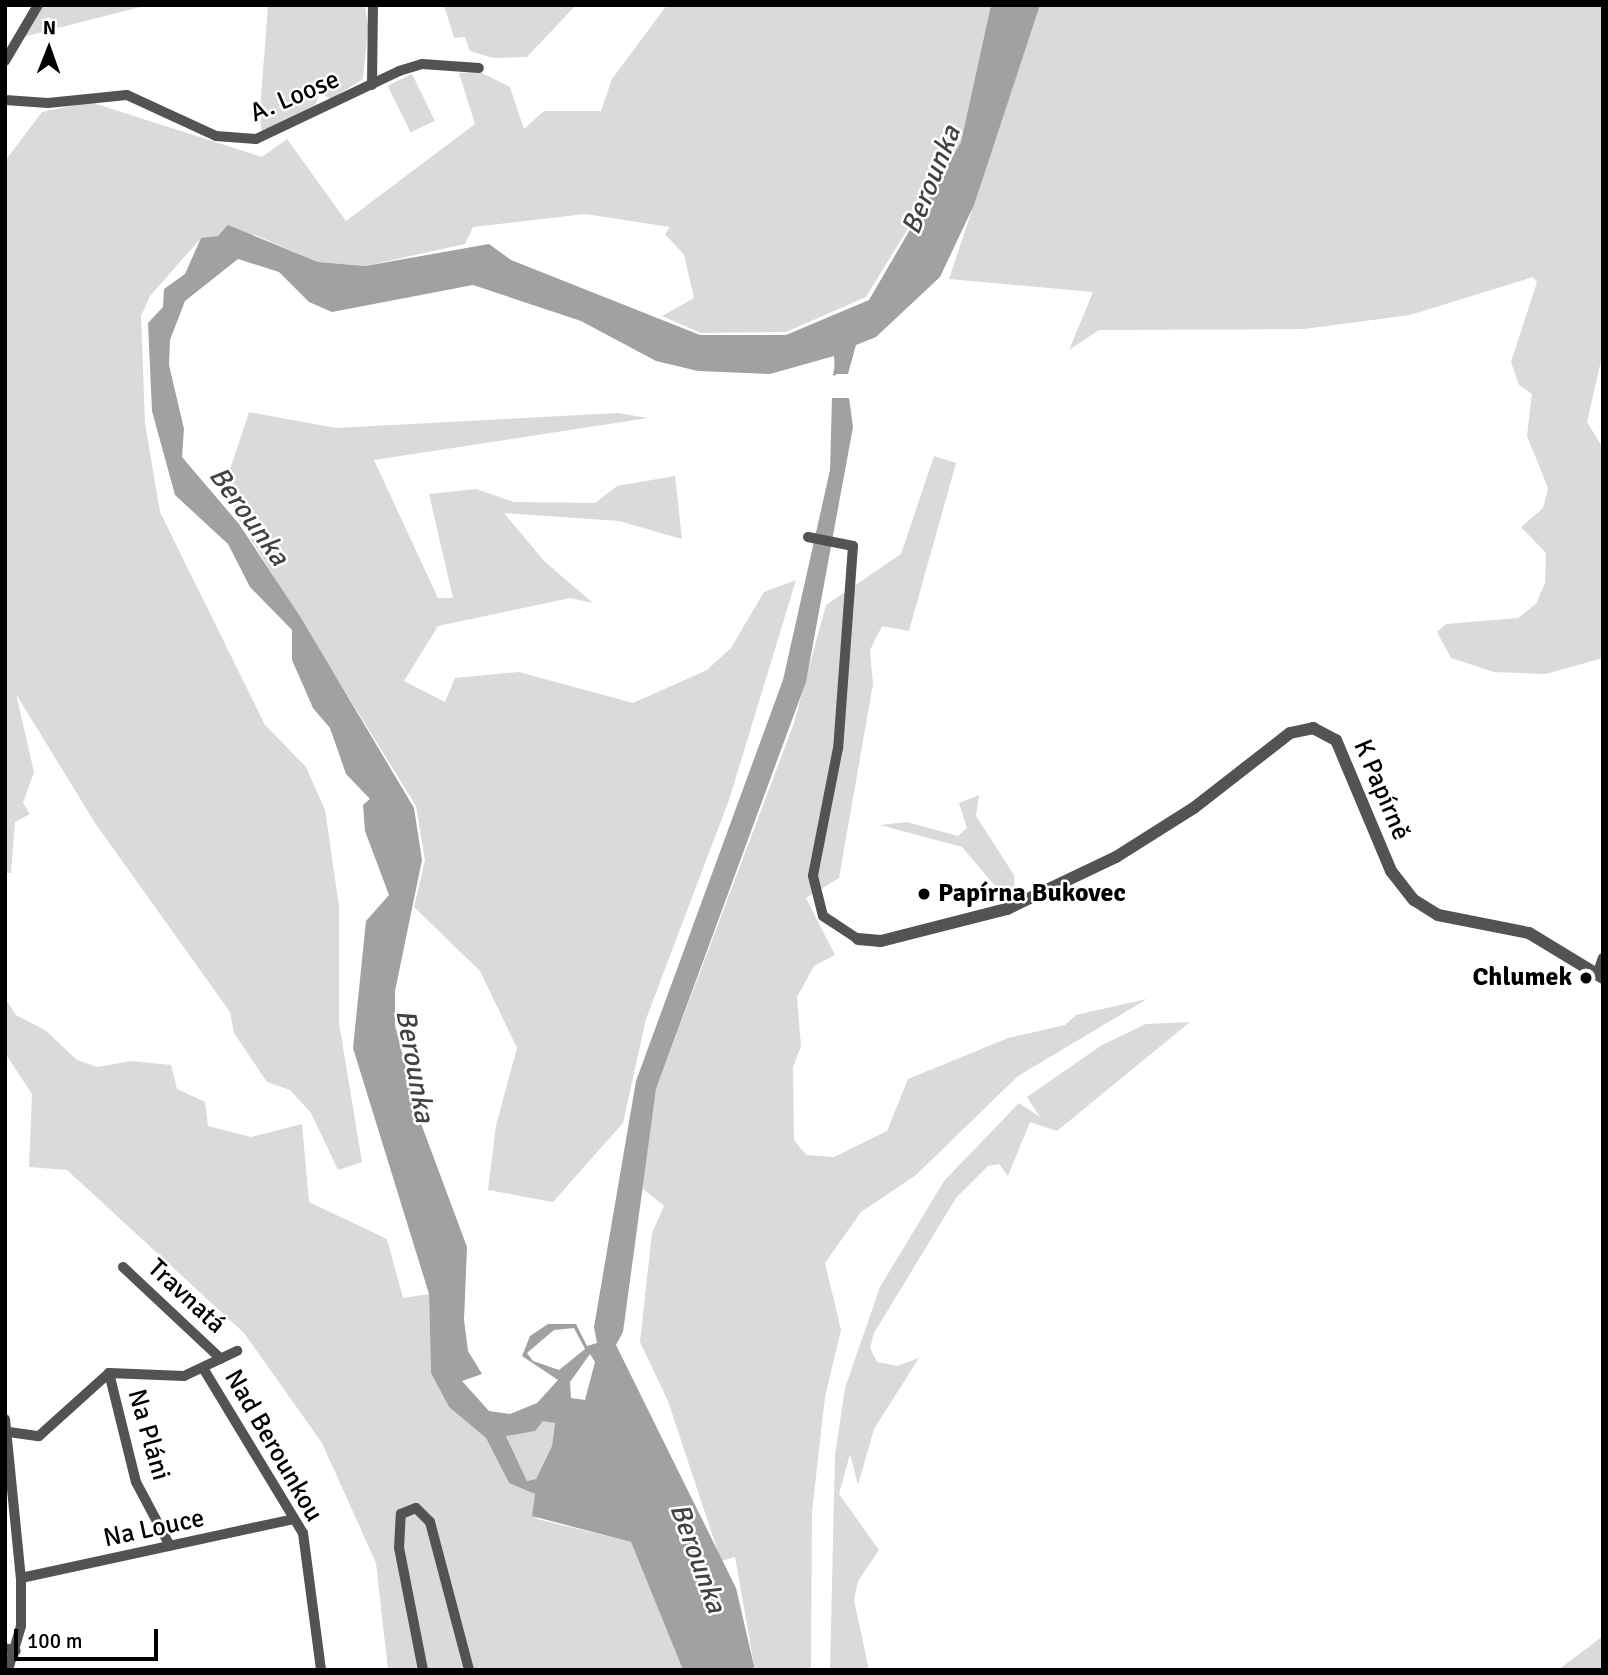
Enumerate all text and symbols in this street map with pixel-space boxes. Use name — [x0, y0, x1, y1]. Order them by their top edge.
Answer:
north arrow — [14, 14, 84, 84]
text: N — [43, 16, 56, 40]
street label: A. Loose — [246, 64, 344, 130]
water label: Berounka — [894, 121, 968, 239]
water label: Berounka — [202, 460, 296, 572]
street label: K Papírně — [1346, 735, 1416, 845]
place label: Papírna Bukovec — [938, 878, 1126, 910]
marker: Papírna Bukovec — [916, 886, 932, 902]
place label: Chlumek — [1472, 962, 1572, 994]
marker: Chlumek — [1578, 970, 1594, 986]
water label: Berounka — [389, 1007, 441, 1125]
street label: Travnatá — [141, 1253, 231, 1341]
street label: Nad Berounkou — [217, 1364, 329, 1528]
street label: Na Pláni — [120, 1386, 176, 1484]
water label: Berounka — [663, 1499, 733, 1617]
street label: Na Louce — [101, 1503, 207, 1555]
scale bar — [18, 1616, 161, 1660]
text: 100 m — [27, 1628, 82, 1654]

